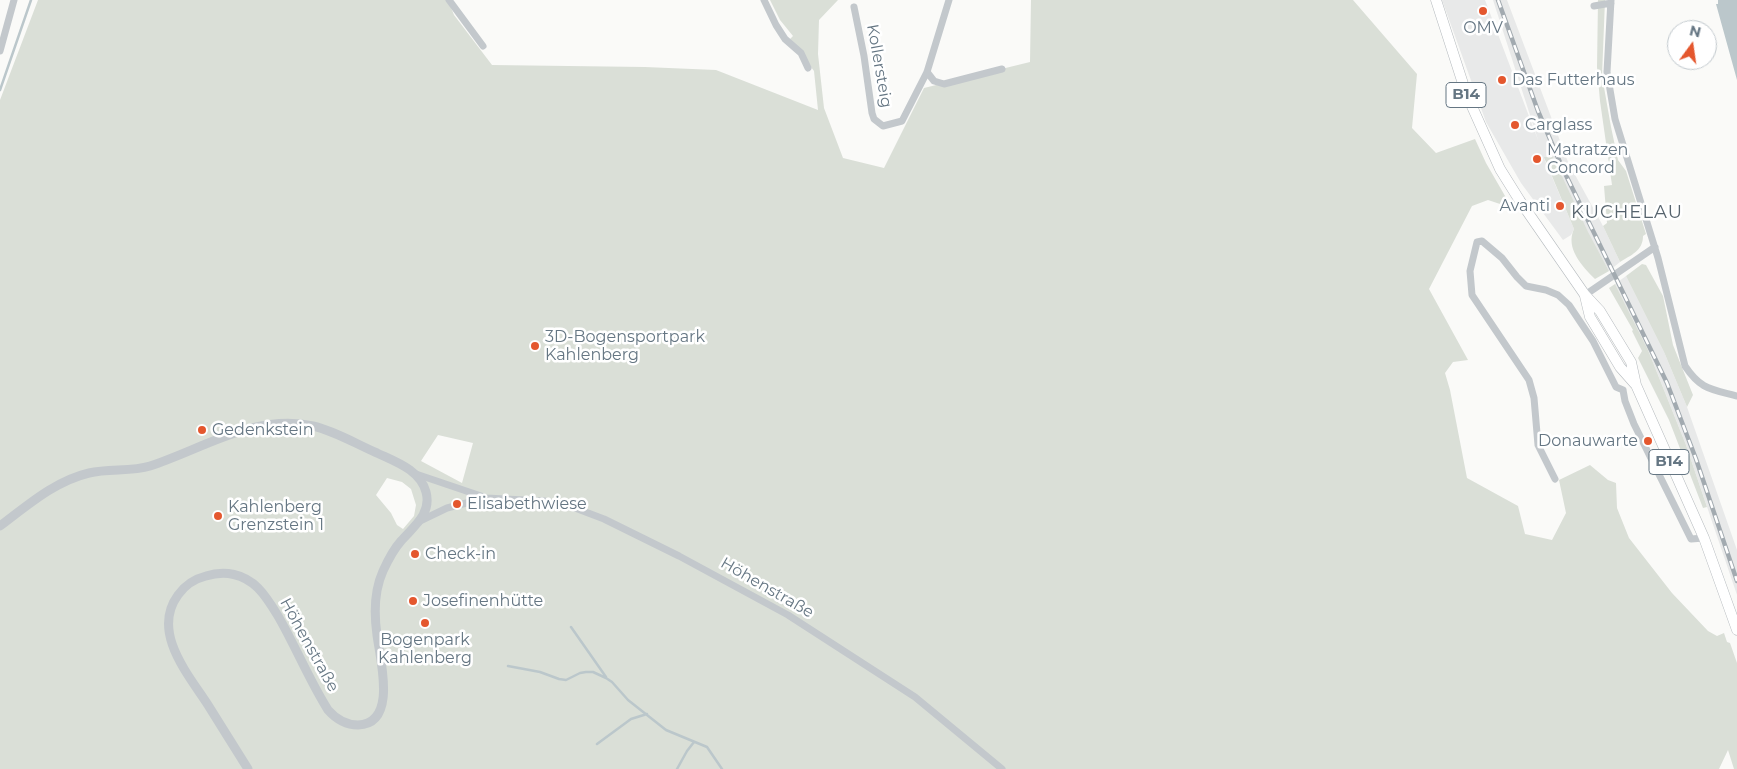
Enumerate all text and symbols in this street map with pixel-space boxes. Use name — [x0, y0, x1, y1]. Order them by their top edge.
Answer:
marker: OMV — [1477, 5, 1489, 17]
place label: OMV — [1463, 18, 1503, 38]
north arrow — [1667, 20, 1717, 70]
text: N — [1688, 21, 1703, 42]
street label: Kollersteig — [862, 23, 896, 109]
place label: Das Futterhaus — [1512, 70, 1634, 90]
marker: Das Futterhaus — [1496, 74, 1508, 86]
road number: B14 — [1446, 82, 1486, 108]
place label: Carglass — [1525, 115, 1592, 135]
marker: Carglass — [1509, 119, 1521, 131]
place label: Matratzen Concord — [1547, 140, 1628, 178]
marker: Matratzen Concord — [1531, 153, 1543, 165]
place label: Avanti — [1500, 196, 1550, 216]
marker: Avanti — [1554, 200, 1566, 212]
district label: KUCHELAU — [1570, 202, 1684, 224]
place label: 3D-Bogensportpark Kahlenberg — [545, 327, 705, 365]
marker: 3D-Bogensportpark Kahlenberg — [529, 340, 541, 352]
place label: Gedenkstein — [212, 420, 313, 440]
marker: Gedenkstein — [196, 424, 208, 436]
place label: Donauwarte — [1538, 431, 1638, 451]
marker: Donauwarte — [1642, 435, 1654, 447]
road number: B14 — [1649, 450, 1689, 474]
place label: Elisabethwiese — [467, 494, 587, 514]
place label: Kahlenberg Grenzstein 1 — [228, 497, 324, 535]
marker: Elisabethwiese — [451, 498, 463, 510]
marker: Kahlenberg Grenzstein 1 — [212, 510, 224, 522]
place label: Check-in — [425, 544, 496, 564]
marker: Check-in — [409, 548, 421, 560]
street label: Höhenstraße — [717, 554, 817, 622]
place label: Josefinenhütte — [423, 591, 543, 611]
street label: Höhenstraße — [275, 595, 343, 695]
marker: Josefinenhütte — [407, 595, 419, 607]
marker: Bogenpark Kahlenberg — [419, 617, 431, 629]
place label: Bogenpark Kahlenberg — [378, 630, 472, 668]

